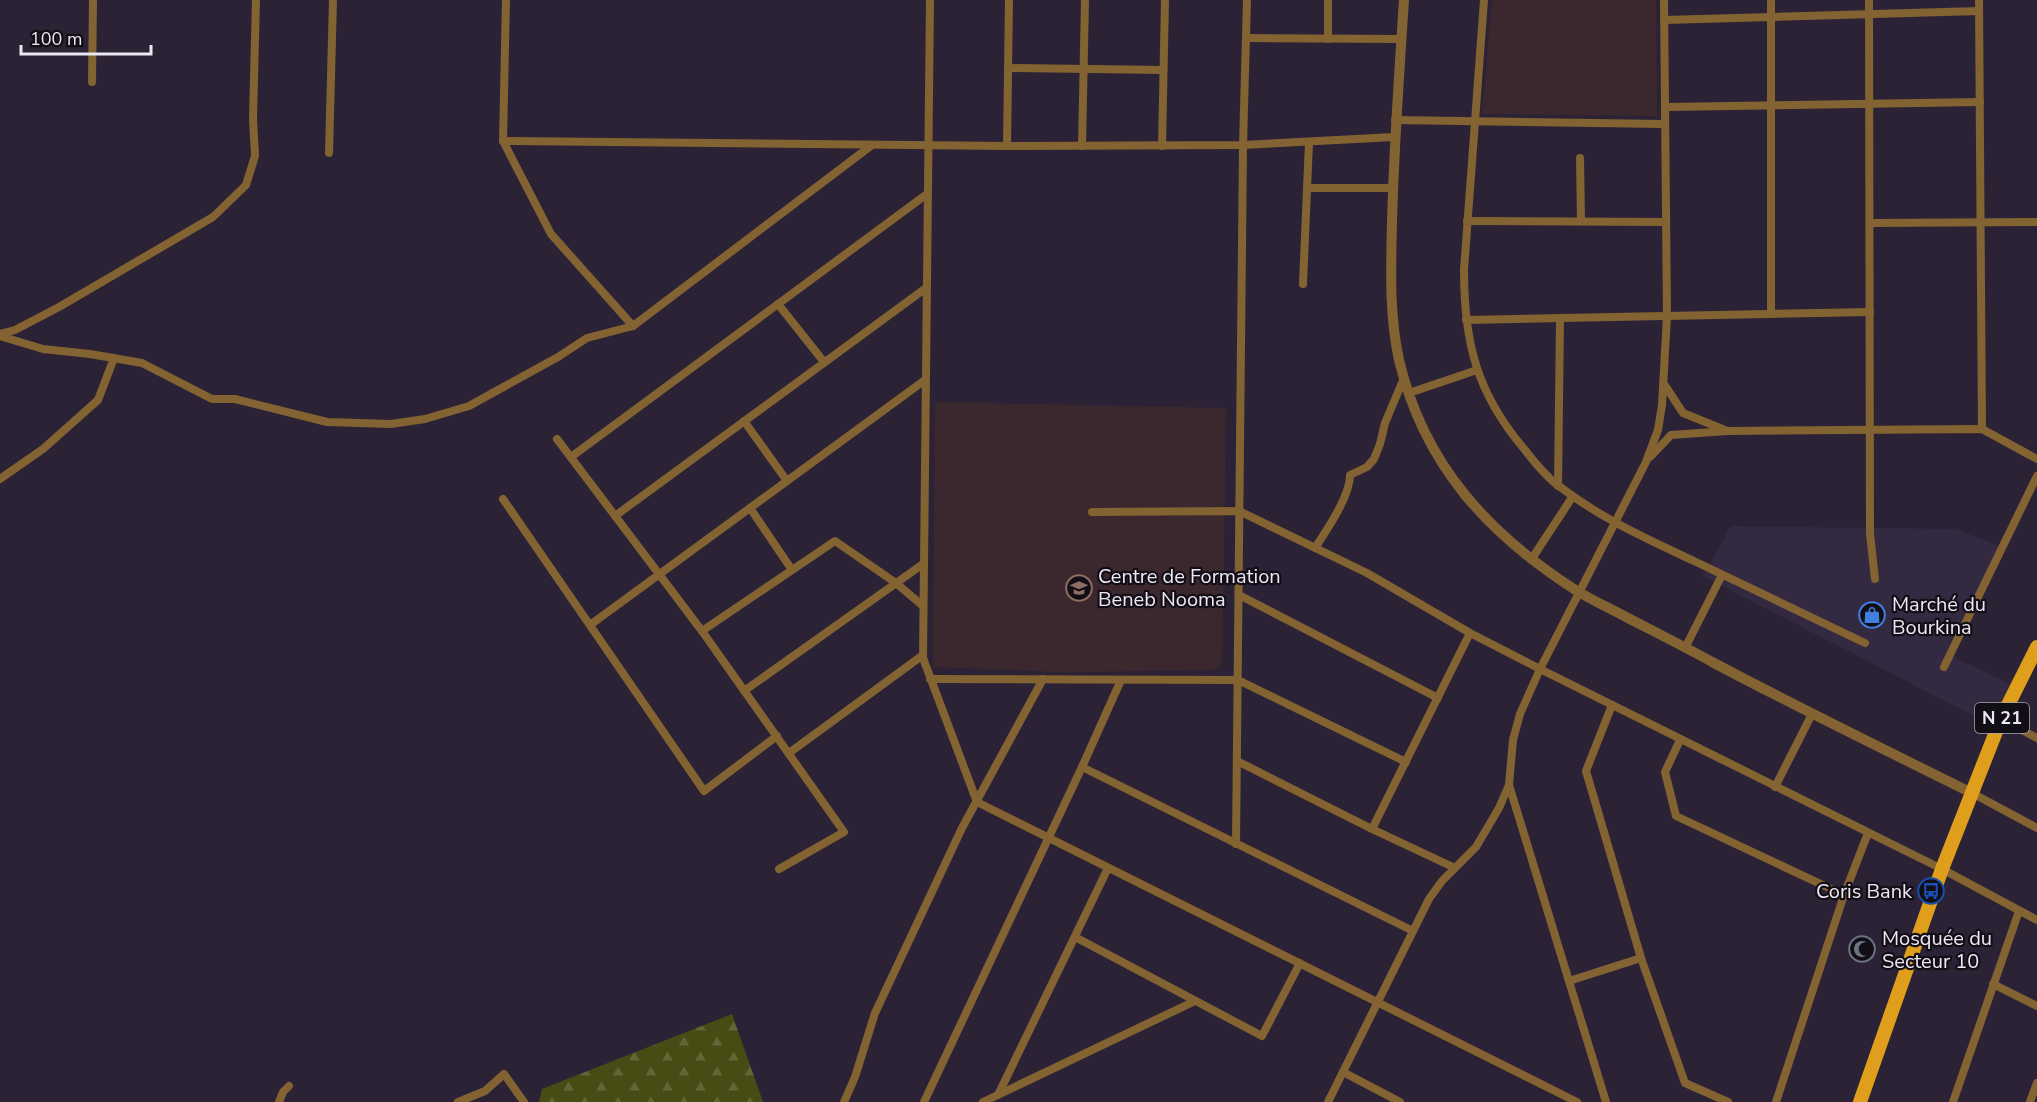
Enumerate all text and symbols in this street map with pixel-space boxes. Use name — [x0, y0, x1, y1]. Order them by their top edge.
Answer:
scale bar — [21, 18, 152, 56]
text: 100 m — [30, 27, 82, 51]
place label: Centre de Formation Beneb Nooma — [1098, 563, 1281, 613]
school or university icon: Centre de Formation Beneb Nooma — [1064, 573, 1094, 603]
place label: Marché du Bourkina — [1892, 591, 1986, 641]
shop icon: Marché du Bourkina — [1857, 600, 1887, 630]
road number: N 21 — [1975, 703, 2029, 733]
bus stop icon: Coris Bank — [1916, 876, 1946, 906]
place label: Coris Bank — [1816, 878, 1913, 905]
place label: Mosquée du Secteur 10 — [1882, 925, 1992, 975]
mosque icon: Mosquée du Secteur 10 — [1847, 934, 1877, 964]

